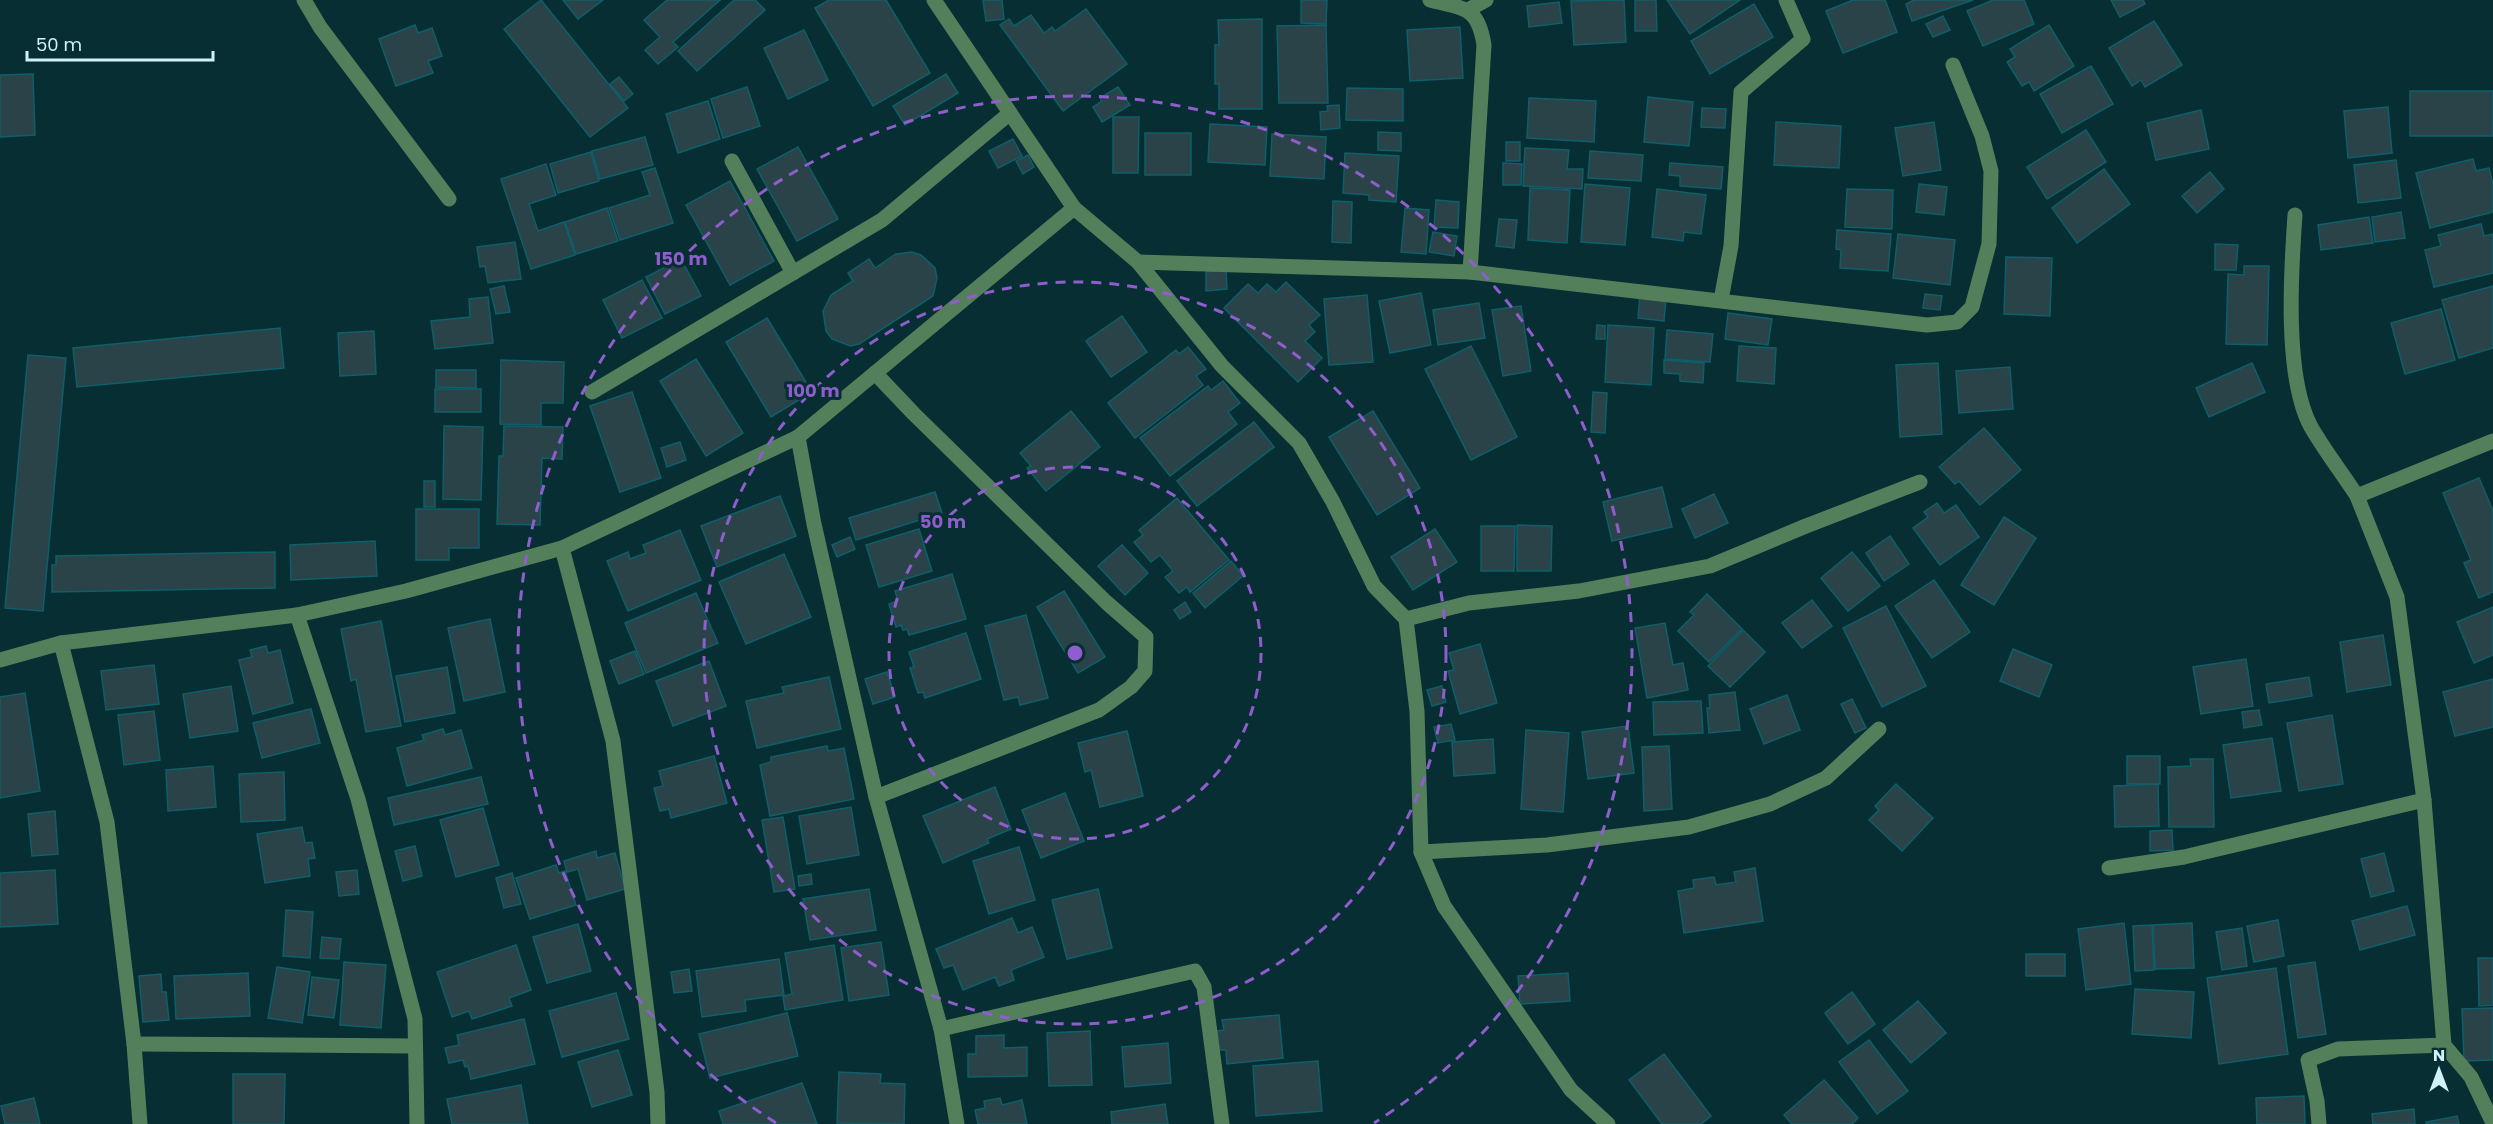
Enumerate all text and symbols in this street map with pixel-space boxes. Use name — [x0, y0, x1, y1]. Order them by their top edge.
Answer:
scale bar — [27, 24, 213, 62]
text: 50 m — [36, 32, 82, 57]
text: 150 m — [654, 246, 708, 271]
text: 100 m — [786, 378, 840, 403]
text: 50 m — [920, 509, 966, 534]
centre of rings — [1065, 643, 1085, 663]
north arrow — [2409, 1040, 2469, 1100]
text: N — [2433, 1044, 2445, 1067]

